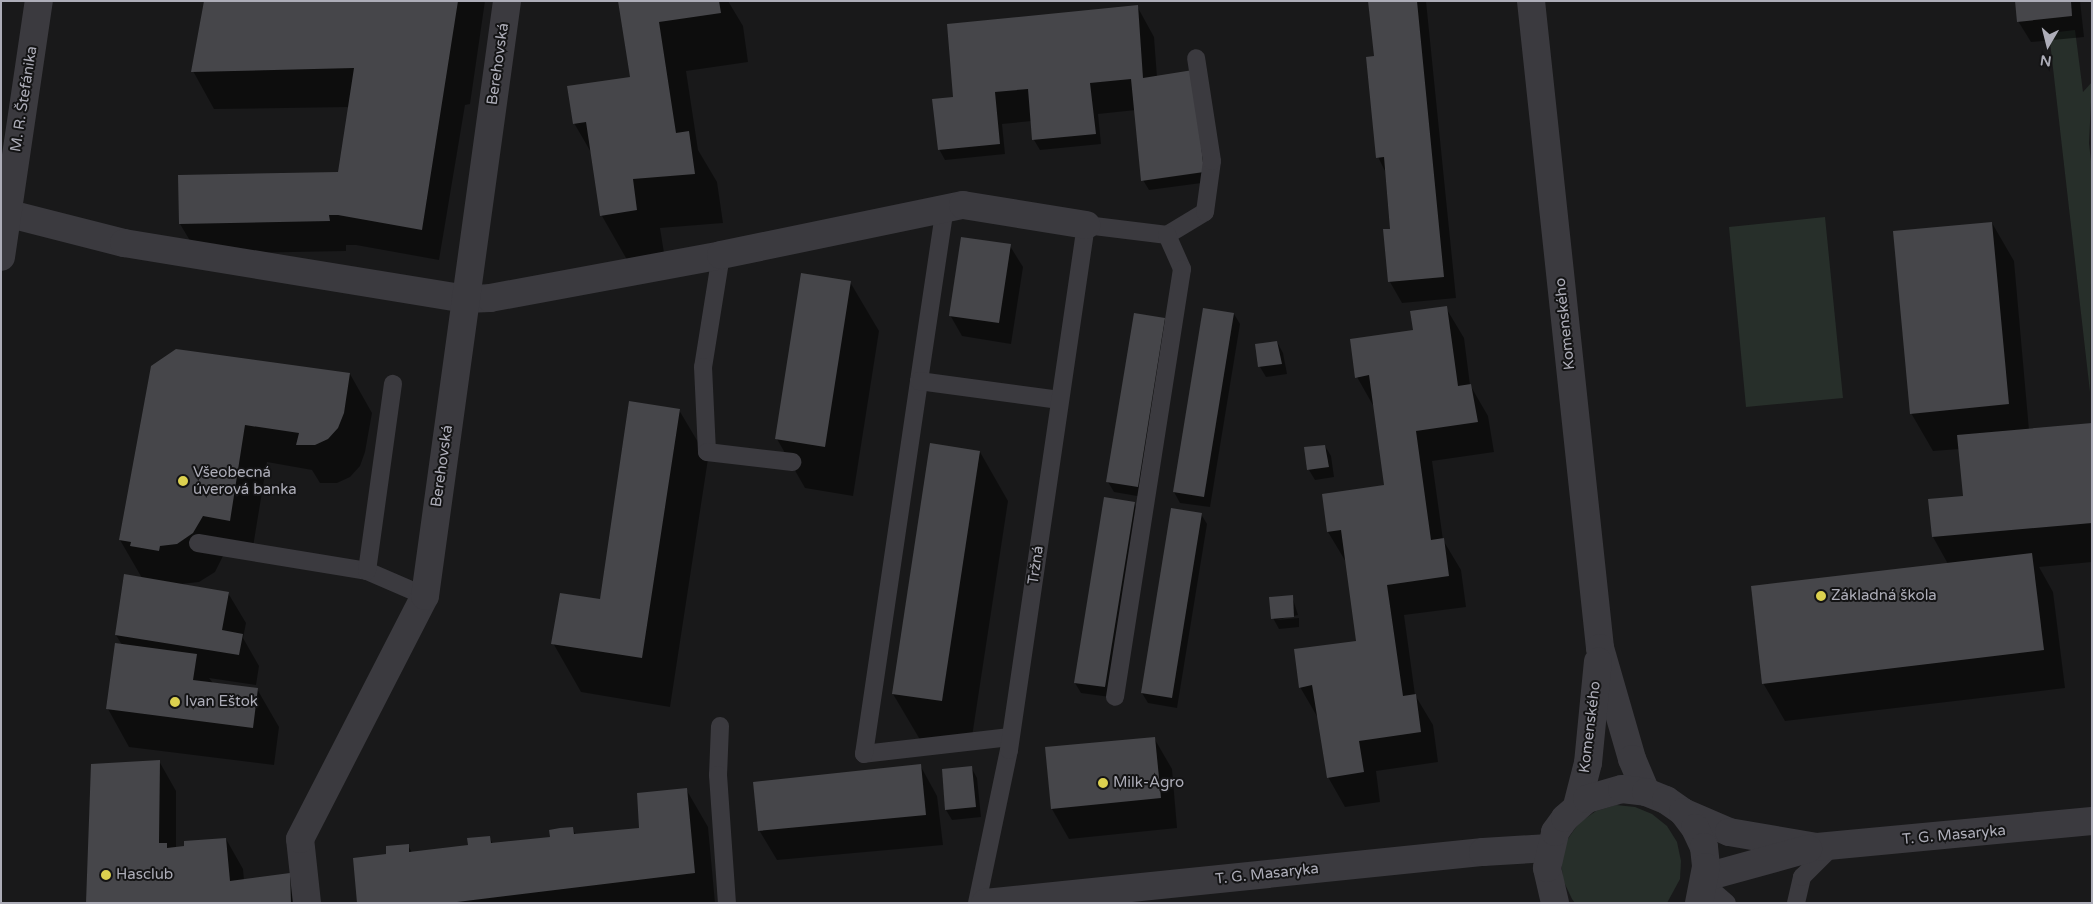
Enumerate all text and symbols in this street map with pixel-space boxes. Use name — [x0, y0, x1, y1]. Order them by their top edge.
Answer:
north arrow — [2023, 20, 2073, 70]
street label: Berehovská — [483, 22, 513, 106]
street label: M. R. Štefánika — [7, 45, 41, 153]
text: N — [2039, 51, 2053, 70]
street label: Komenského — [1551, 277, 1579, 371]
street label: Berehovská — [427, 424, 457, 508]
place label: Všeobecná úverová banka — [193, 463, 297, 498]
marker: Všeobecná úverová banka — [177, 475, 189, 487]
street label: Tržná — [1024, 544, 1048, 586]
place label: Základná škola — [1831, 587, 1937, 605]
marker: Základná škola — [1815, 590, 1827, 602]
street label: Komenského — [1575, 680, 1605, 774]
place label: Ivan Eštok — [185, 693, 258, 711]
marker: Ivan Eštok — [169, 696, 181, 708]
place label: Milk-Agro — [1113, 774, 1184, 792]
marker: Milk-Agro — [1097, 777, 1109, 789]
street label: T. G. Masaryka — [1901, 821, 2007, 849]
street label: T. G. Masaryka — [1214, 860, 1320, 888]
place label: Hasclub — [116, 866, 173, 884]
marker: Hasclub — [100, 869, 112, 881]

